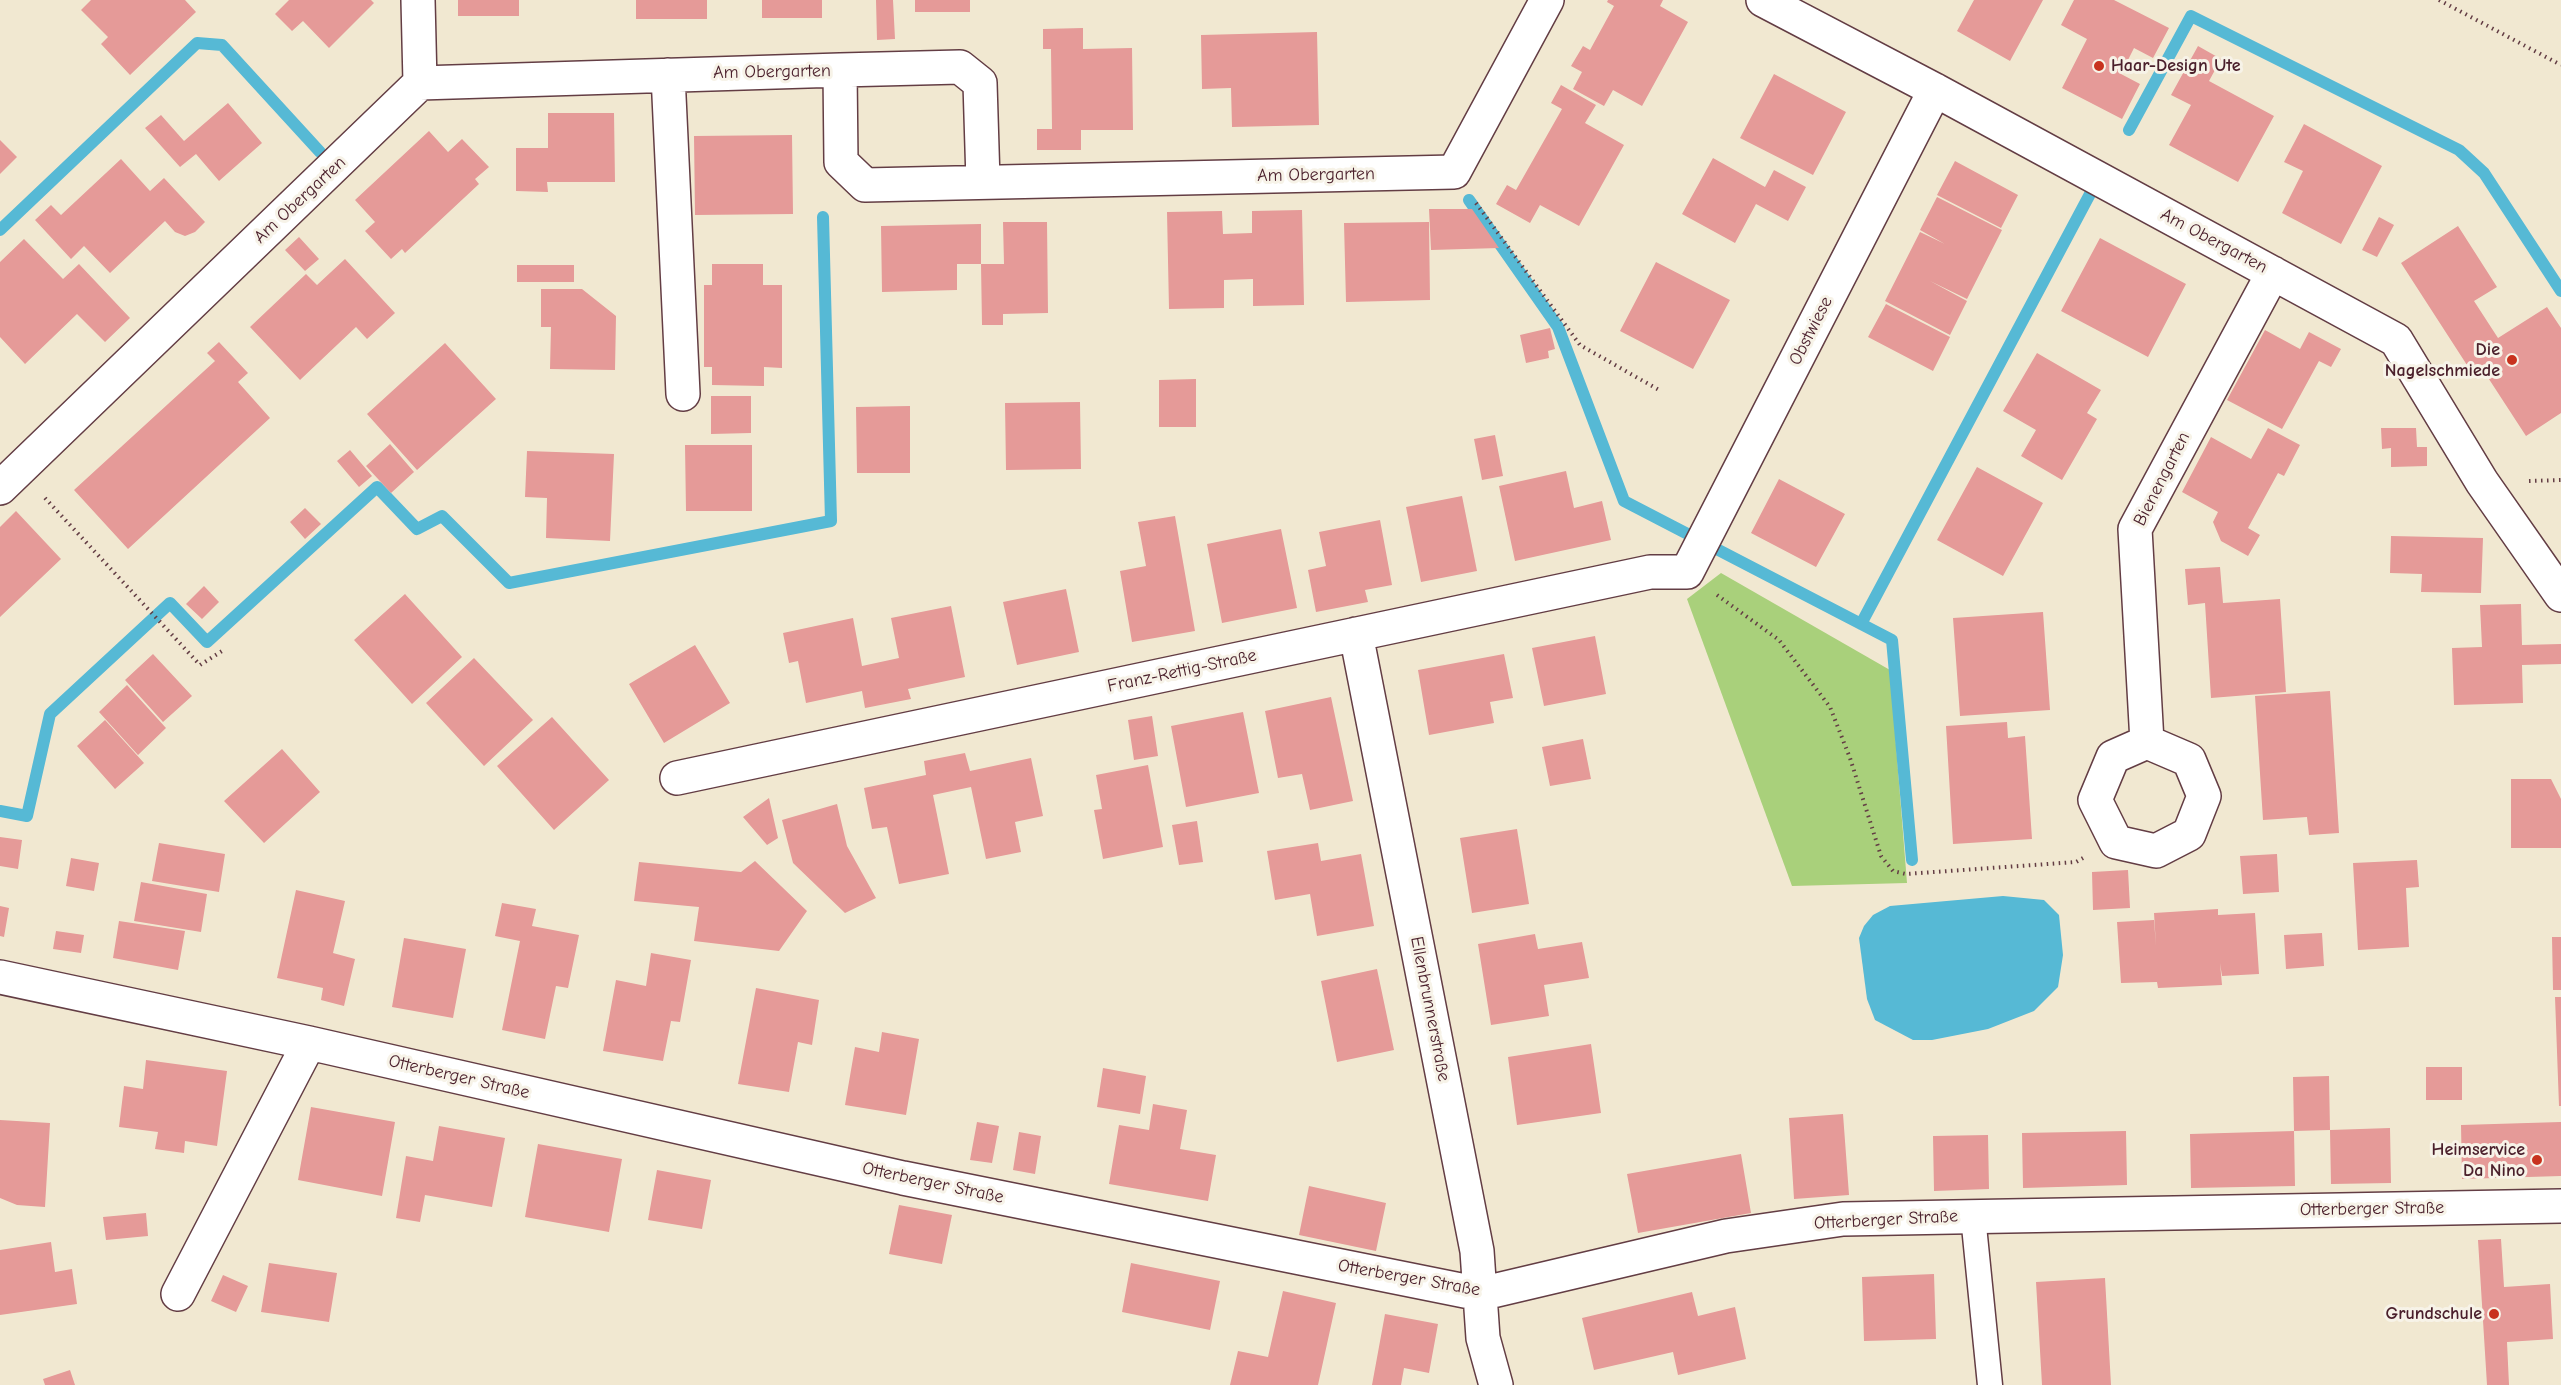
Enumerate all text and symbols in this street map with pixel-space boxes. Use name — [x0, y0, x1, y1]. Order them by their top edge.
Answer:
place label: Haar-Design Ute — [2111, 55, 2241, 77]
marker: Haar-Design Ute — [2092, 59, 2106, 73]
street label: Am Obergarten — [713, 60, 831, 84]
street label: Am Obergarten — [250, 152, 350, 248]
street label: Am Obergarten — [1257, 163, 1375, 187]
street label: Am Obergarten — [2157, 204, 2271, 278]
street label: Obstwiese — [1785, 293, 1837, 369]
place label: Die Nagelschmiede — [2385, 339, 2500, 382]
marker: Die Nagelschmiede — [2505, 353, 2519, 367]
street label: Bienengarten — [2129, 428, 2195, 530]
street label: Franz-Rettig-Straße — [1105, 645, 1259, 697]
street label: Ellenbrunnerstraße — [1405, 935, 1455, 1083]
street label: Otterberger Straße — [386, 1050, 532, 1104]
place label: Heimservice Da Nino — [2432, 1139, 2525, 1182]
marker: Heimservice Da Nino — [2530, 1153, 2544, 1167]
street label: Otterberger Straße — [860, 1157, 1006, 1209]
street label: Otterberger Straße — [2300, 1197, 2444, 1221]
street label: Otterberger Straße — [1813, 1205, 1959, 1235]
street label: Otterberger Straße — [1336, 1255, 1482, 1301]
place label: Grundschule — [2386, 1303, 2482, 1325]
marker: Grundschule — [2487, 1307, 2501, 1321]

